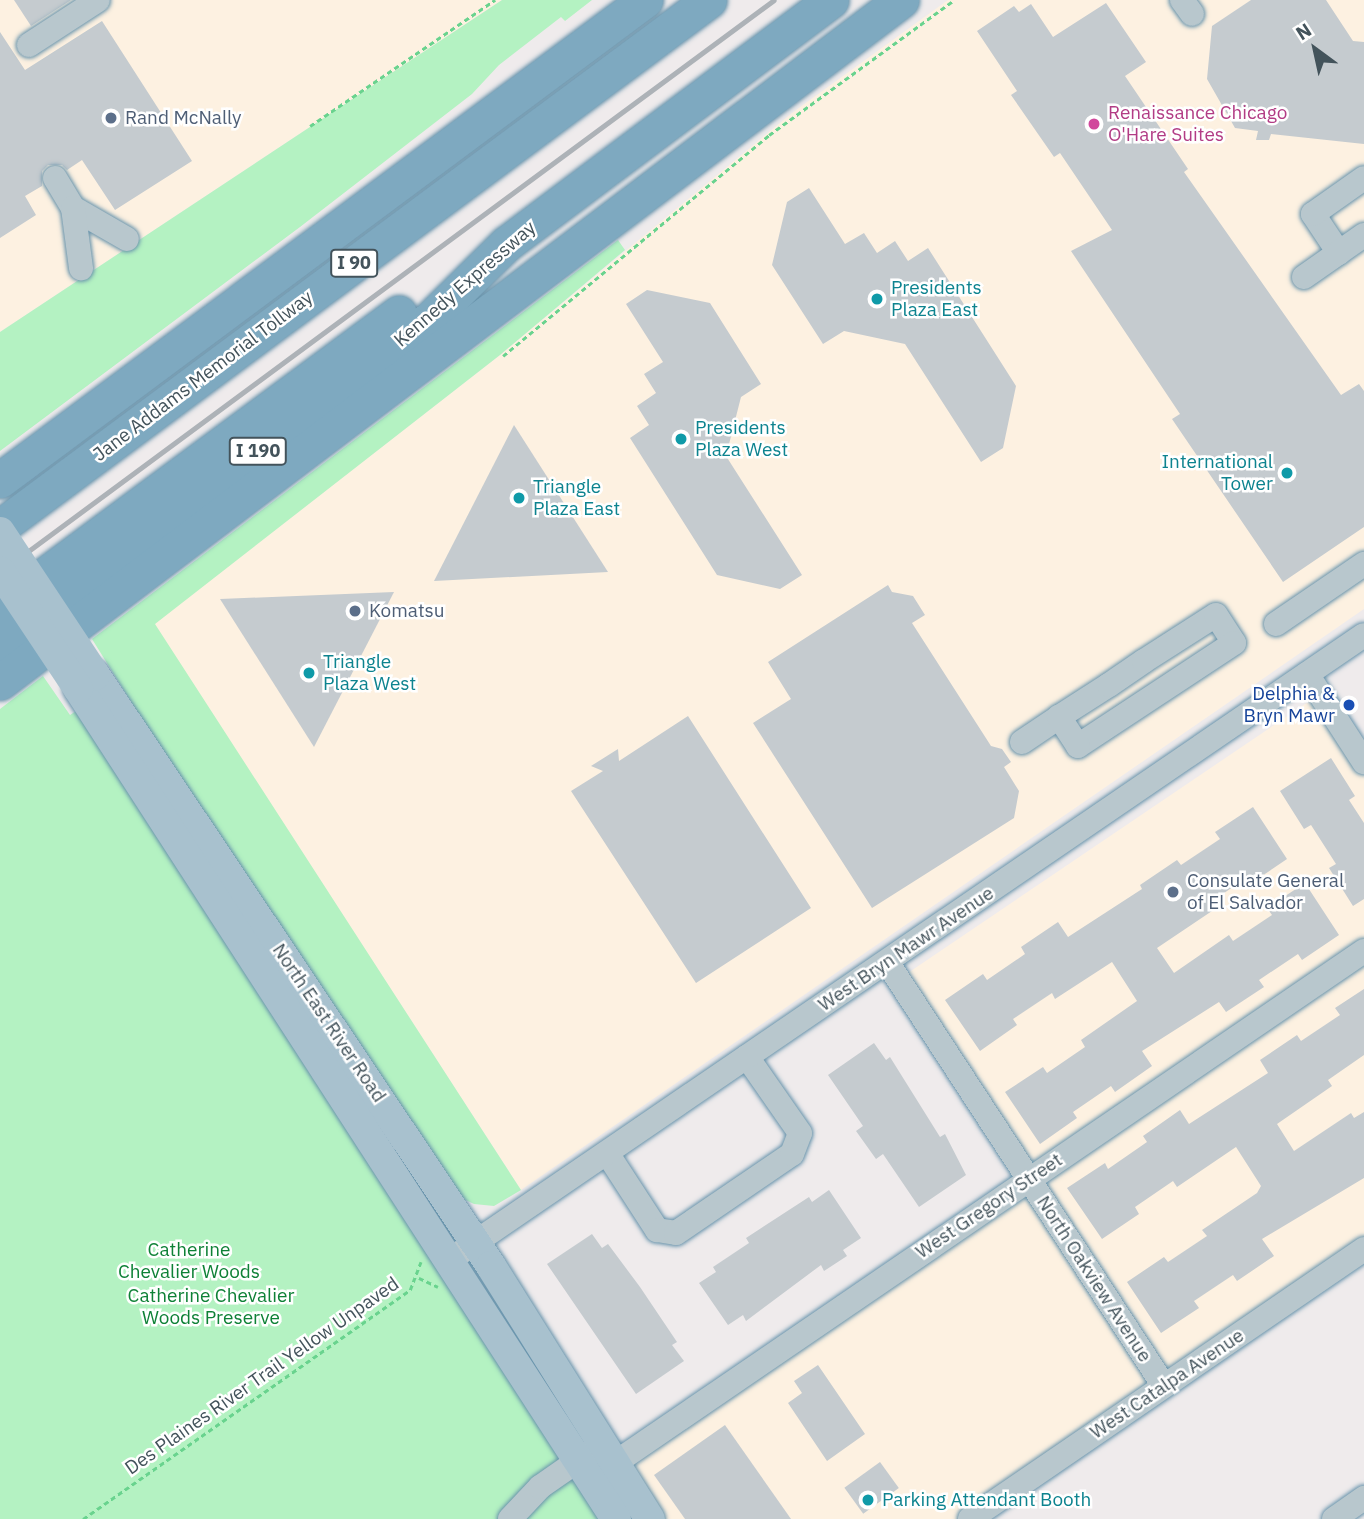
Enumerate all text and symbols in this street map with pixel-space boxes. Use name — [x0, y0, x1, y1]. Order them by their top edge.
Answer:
north arrow — [1280, 14, 1350, 84]
text: N — [1291, 18, 1316, 45]
place label: Renaissance Chicago O'Hare Suites — [1108, 102, 1287, 146]
place label: Rand McNally — [125, 107, 242, 129]
marker: Rand McNally — [103, 110, 119, 126]
marker: Renaissance Chicago O'Hare Suites — [1086, 116, 1102, 132]
street label: Kennedy Expressway — [390, 216, 540, 352]
road number: I 90 — [330, 248, 378, 278]
place label: Presidents Plaza East — [891, 277, 982, 321]
street label: Jane Addams Memorial Tollway — [89, 286, 317, 466]
marker: Presidents Plaza East — [869, 291, 885, 307]
place label: Presidents Plaza West — [695, 417, 788, 461]
marker: Presidents Plaza West — [673, 431, 689, 447]
road number: I 190 — [228, 436, 288, 466]
place label: International Tower — [1162, 451, 1273, 495]
marker: International Tower — [1279, 465, 1295, 481]
place label: Triangle Plaza East — [533, 476, 620, 520]
marker: Triangle Plaza East — [511, 490, 527, 506]
place label: Komatsu — [369, 600, 445, 622]
marker: Komatsu — [347, 603, 363, 619]
place label: Triangle Plaza West — [323, 651, 416, 695]
marker: Triangle Plaza West — [301, 665, 317, 681]
place label: Delphia & Bryn Mawr — [1244, 683, 1335, 727]
marker: Delphia & Bryn Mawr — [1341, 697, 1357, 713]
place label: Consulate General of El Salvador — [1187, 870, 1344, 914]
street label: West Bryn Mawr Avenue — [814, 882, 998, 1016]
marker: Consulate General of El Salvador — [1165, 884, 1181, 900]
street label: North East River Road — [267, 939, 391, 1107]
street label: West Gregory Street — [911, 1149, 1067, 1263]
street label: North Oakview Avenue — [1032, 1192, 1156, 1366]
park label: Catherine Chevalier Woods — [118, 1239, 260, 1283]
street label: Des Plaines River Trail Yellow Unpaved — [121, 1272, 403, 1480]
park label: Catherine Chevalier Woods Preserve — [128, 1285, 294, 1329]
street label: West Catalpa Avenue — [1086, 1324, 1248, 1444]
place label: Parking Attendant Booth — [882, 1489, 1091, 1511]
marker: Parking Attendant Booth — [860, 1492, 876, 1508]

